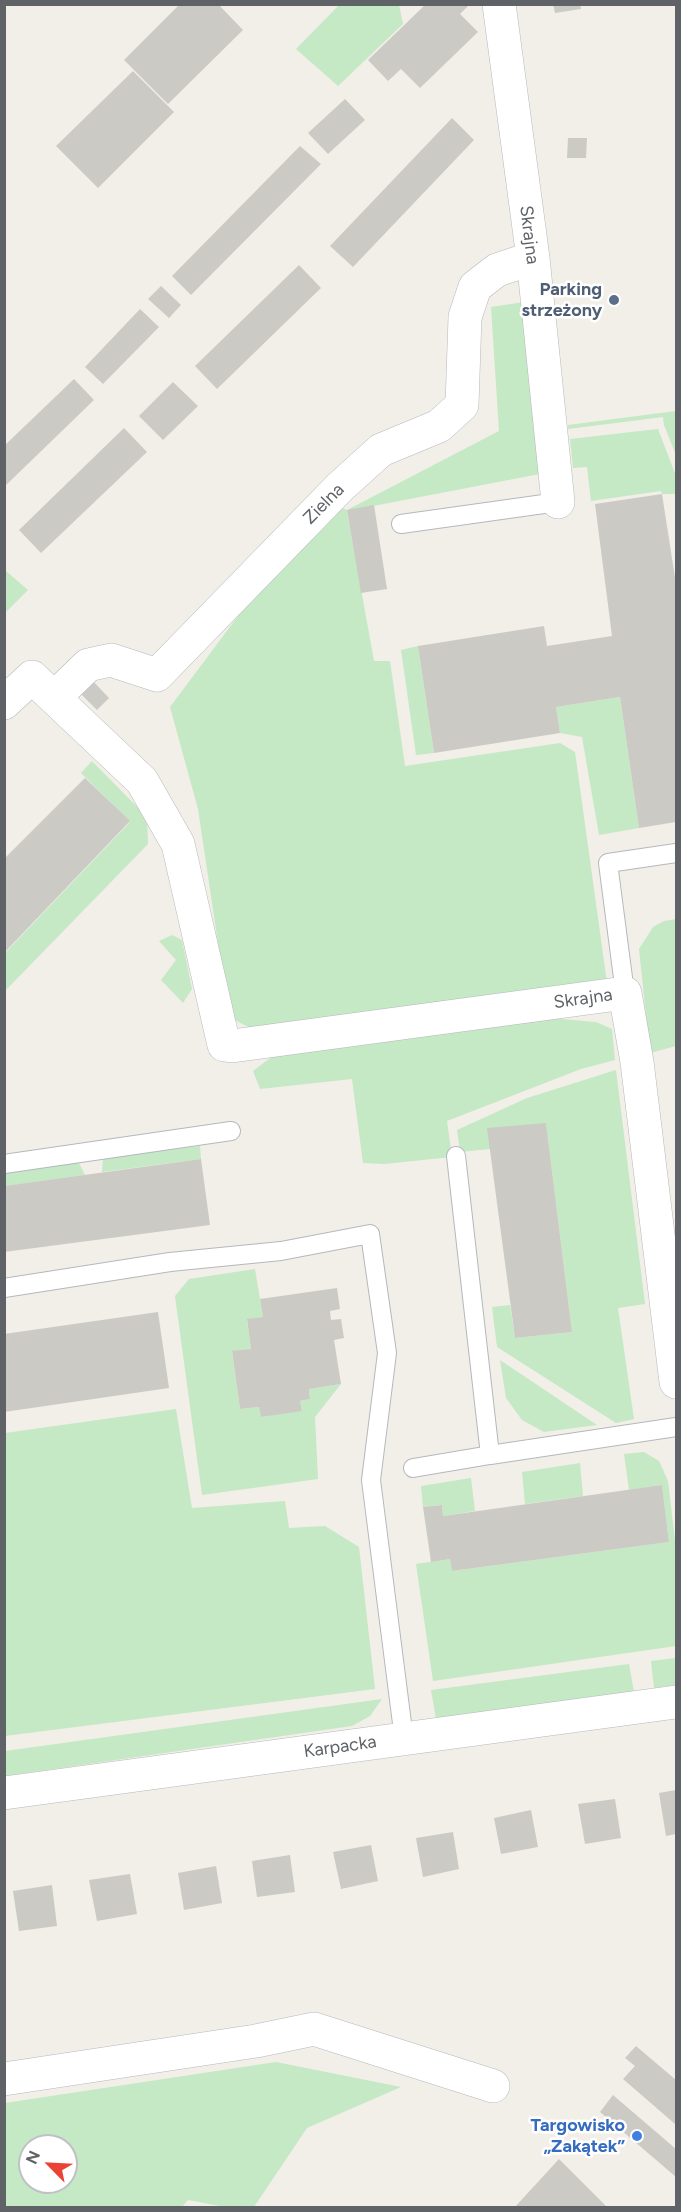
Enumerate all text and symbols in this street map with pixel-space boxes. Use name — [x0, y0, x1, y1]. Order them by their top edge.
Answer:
street label: Skrajna — [515, 204, 543, 266]
place label: Parking strzeżony — [522, 279, 602, 322]
marker: Parking strzeżony — [607, 293, 621, 307]
street label: Zielna — [299, 479, 349, 529]
street label: Skrajna — [552, 984, 614, 1014]
street label: Karpacka — [302, 1731, 378, 1763]
place label: Targowisko „Zakątek” — [531, 2115, 625, 2158]
marker: Targowisko „Zakątek” — [630, 2129, 644, 2143]
north arrow — [18, 2134, 78, 2194]
text: N — [22, 2148, 44, 2167]

